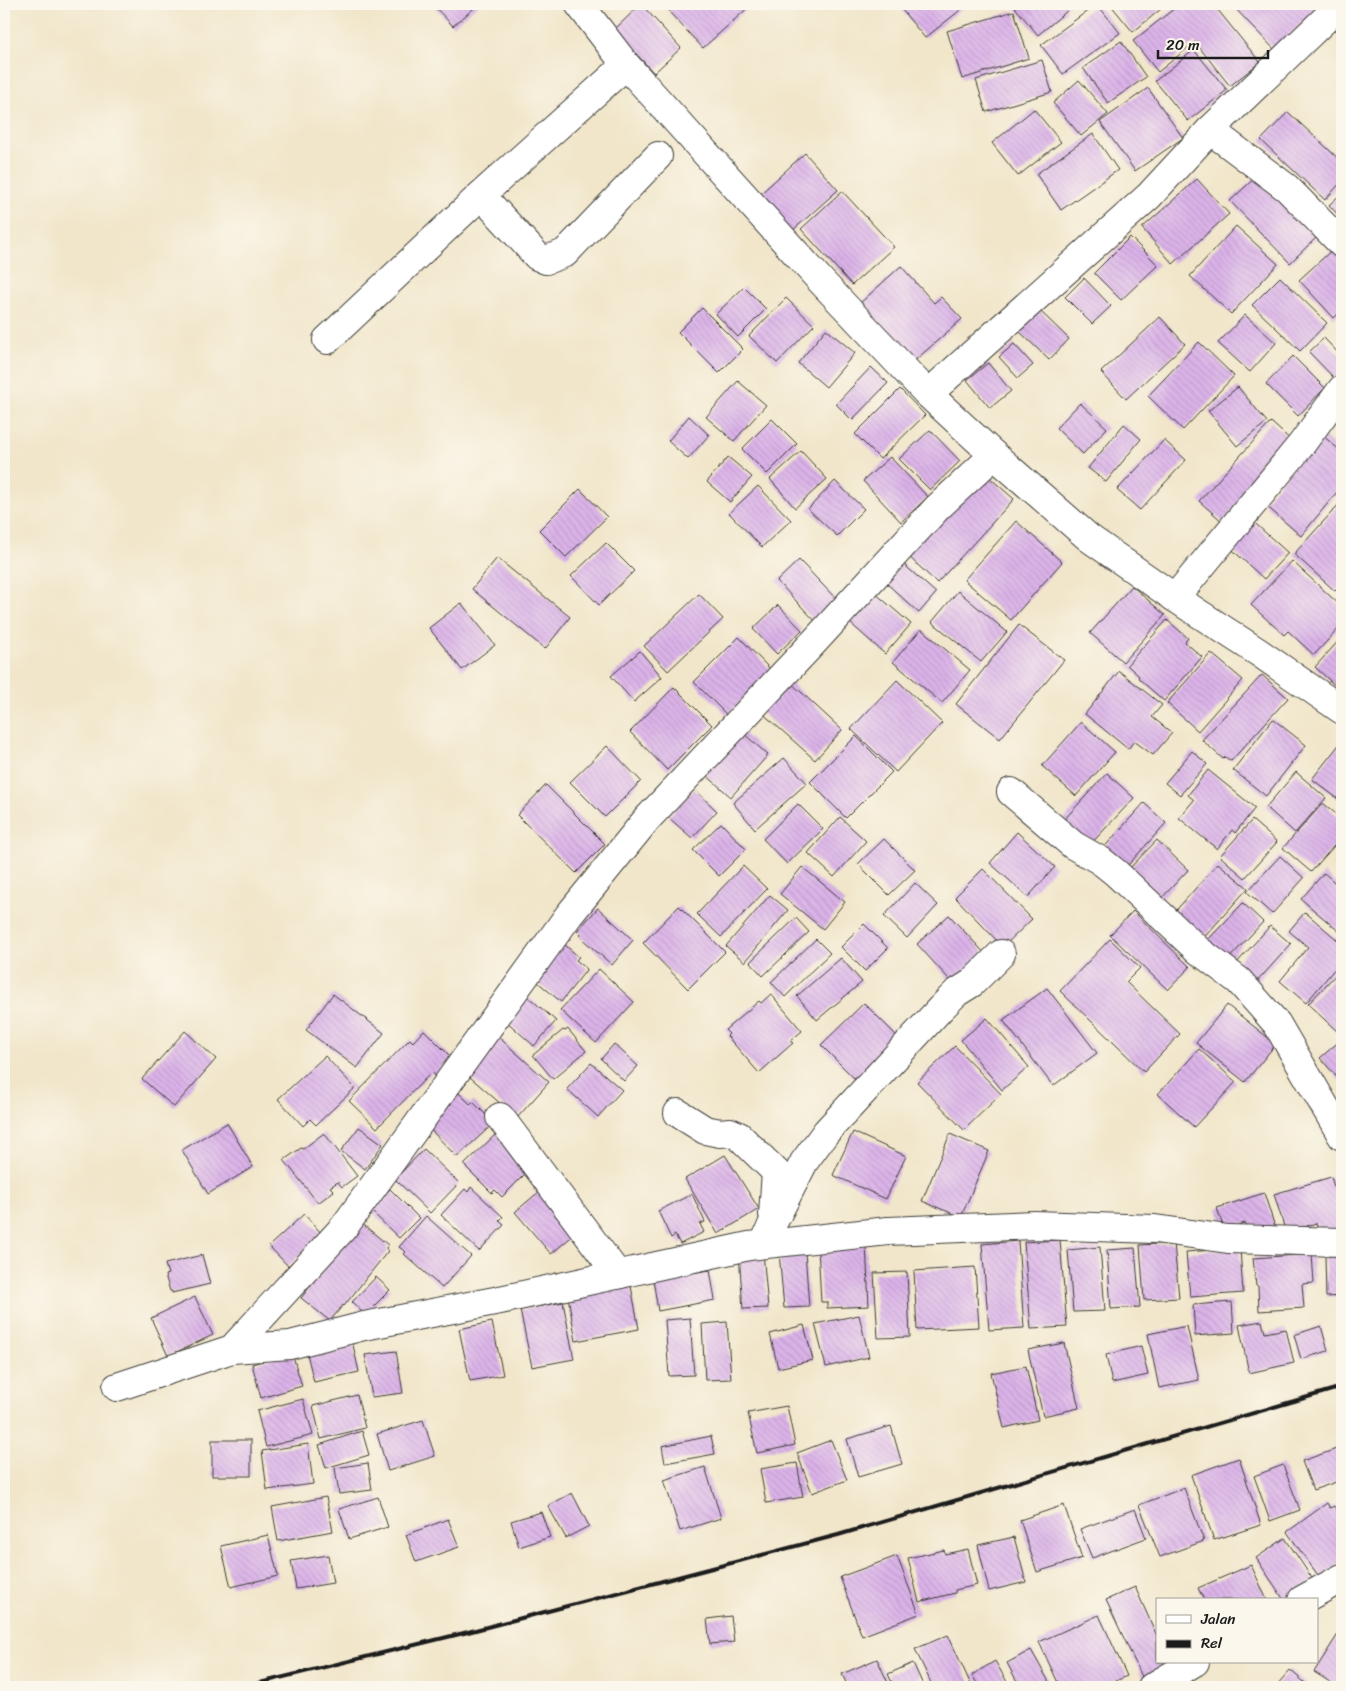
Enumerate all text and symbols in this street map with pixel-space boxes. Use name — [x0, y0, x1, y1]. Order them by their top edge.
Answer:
scale bar — [1158, 28, 1268, 60]
text: 20 m — [1166, 32, 1200, 58]
legend — [1156, 1598, 1318, 1664]
text: Jalan — [1200, 1606, 1235, 1632]
text: Rel — [1201, 1630, 1223, 1656]

